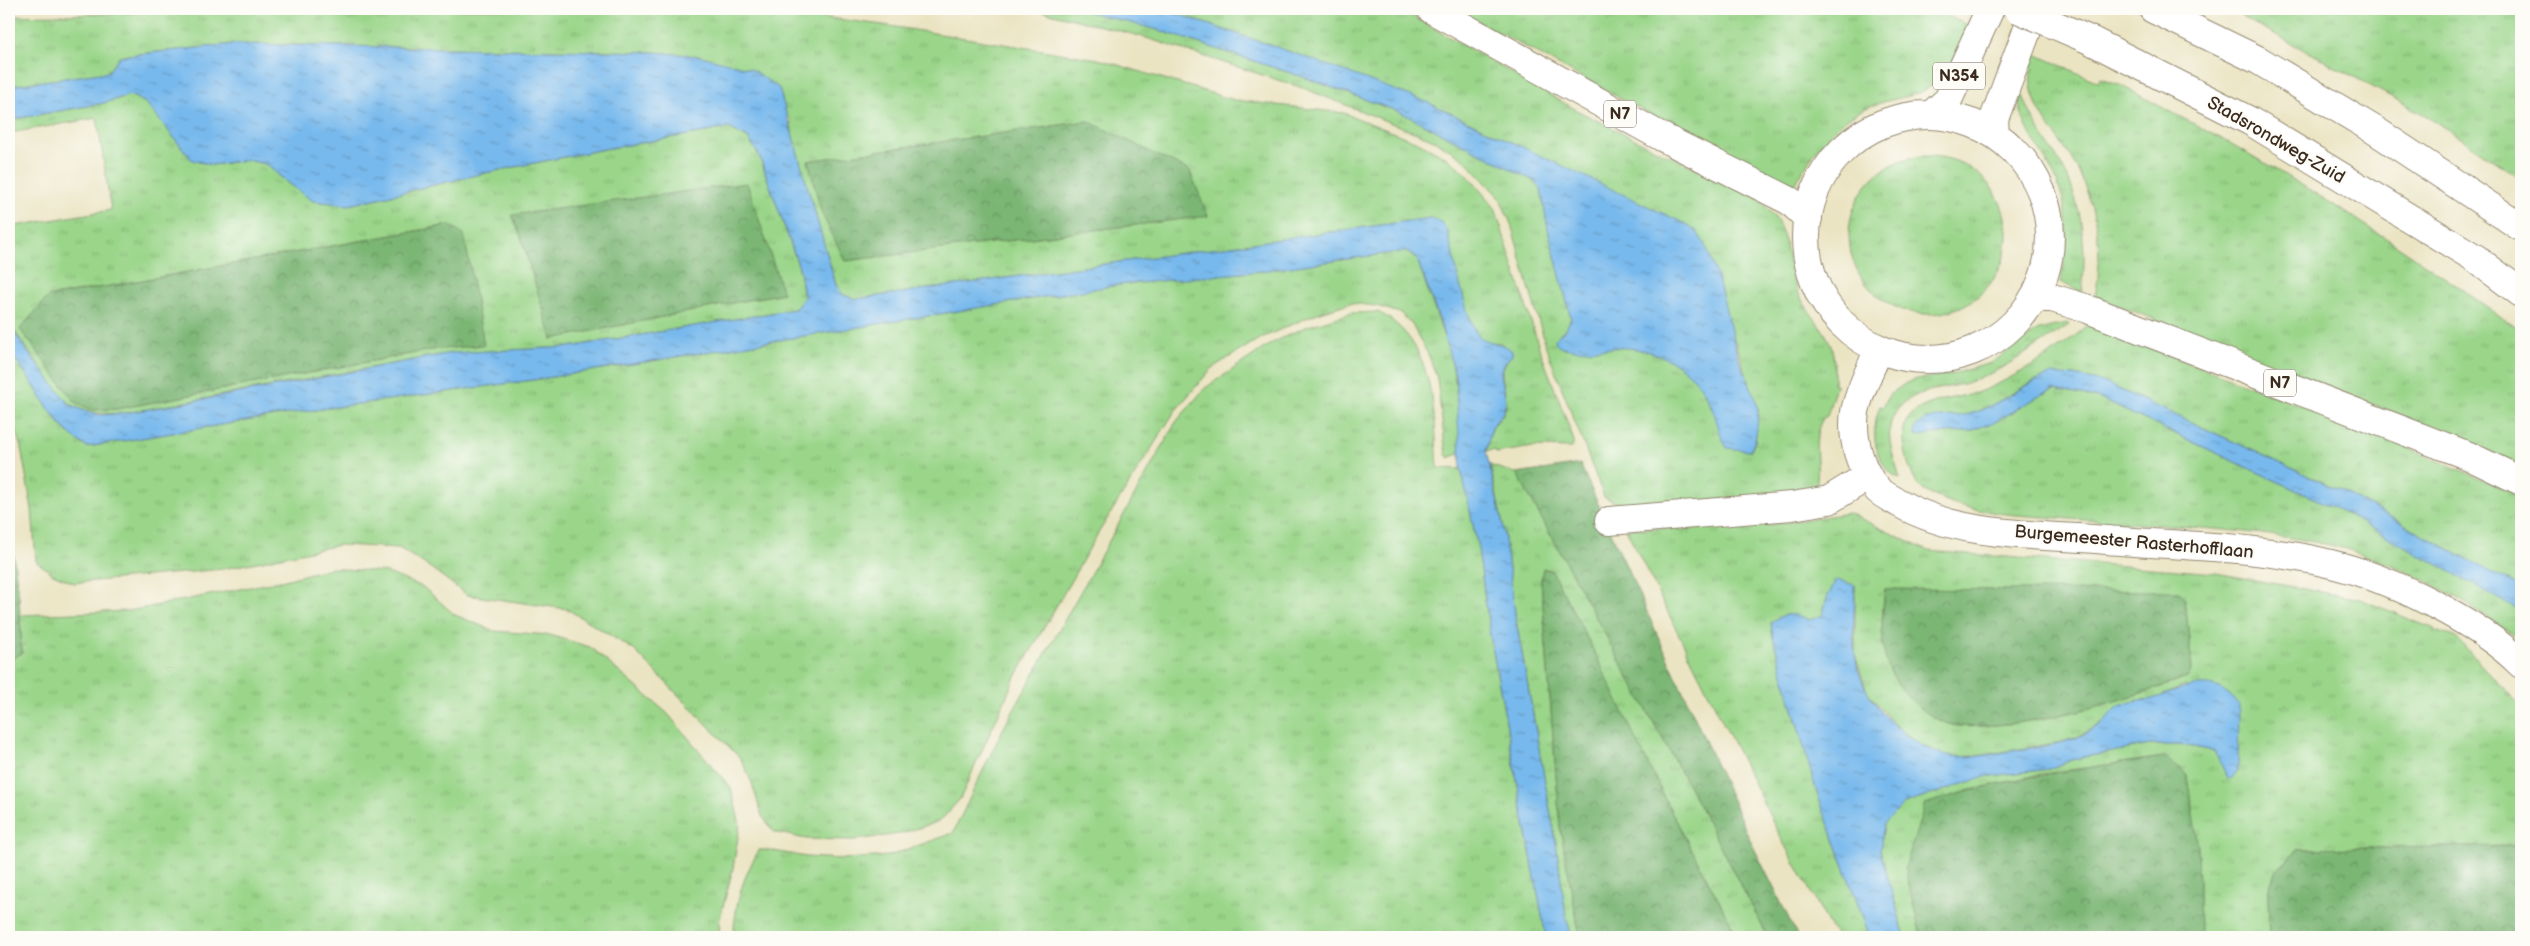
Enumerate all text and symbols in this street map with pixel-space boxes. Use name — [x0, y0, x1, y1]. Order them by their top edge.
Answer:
road number: N354 — [1933, 62, 1985, 90]
street label: Stadsrondweg-Zuid — [2203, 92, 2349, 188]
road number: N7 — [1604, 100, 1636, 128]
road number: N7 — [2264, 369, 2296, 396]
street label: Burgemeester Rasterhofflaan — [2013, 521, 2255, 563]

